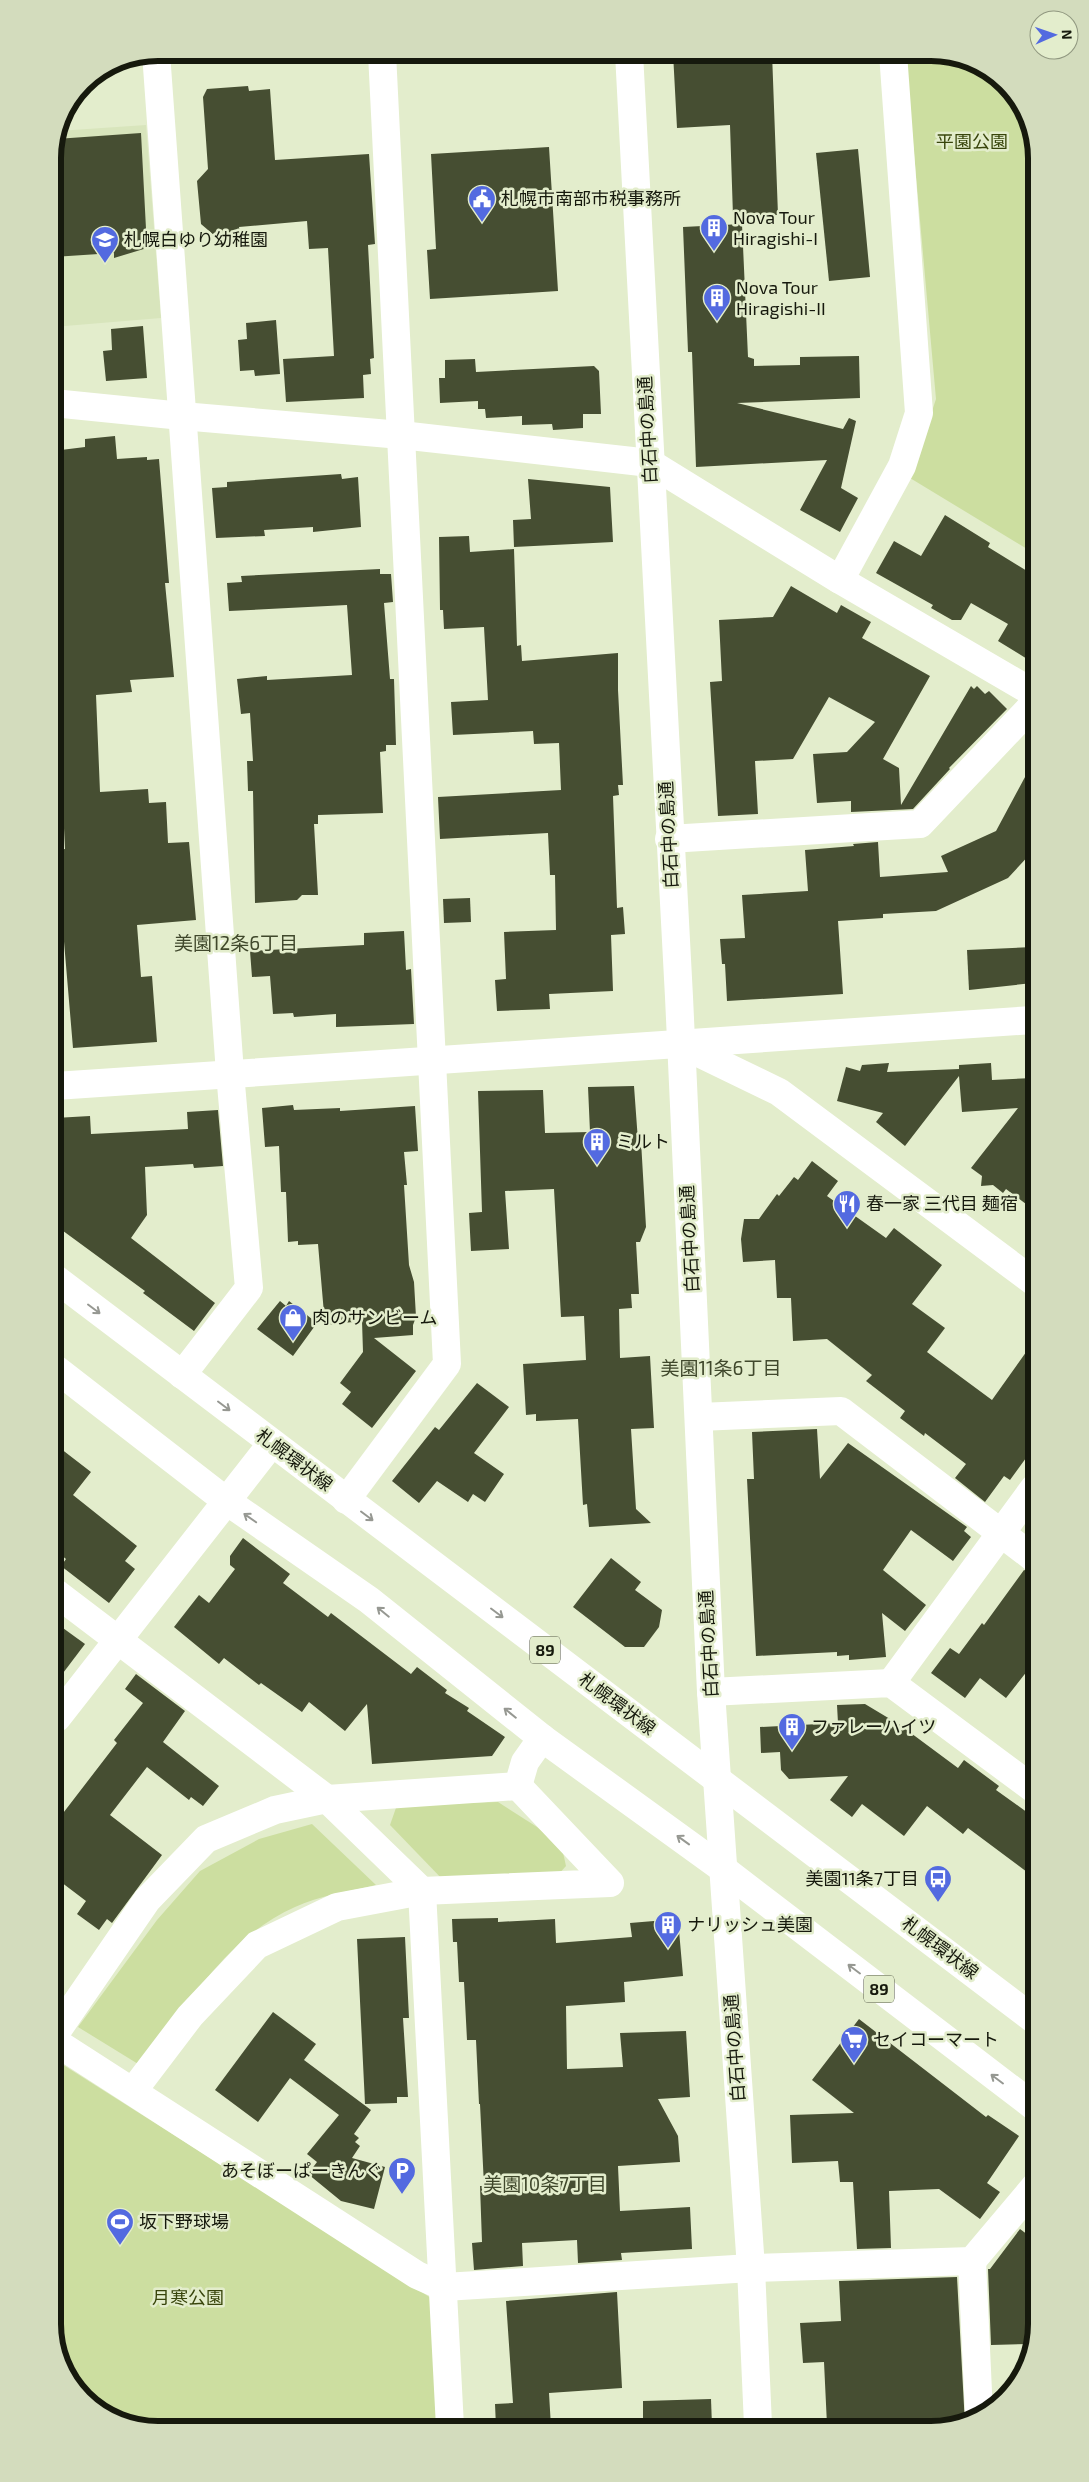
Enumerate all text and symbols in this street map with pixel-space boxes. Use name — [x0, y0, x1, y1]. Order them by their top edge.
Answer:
north arrow — [1029, 10, 1079, 60]
text: N — [1059, 29, 1076, 40]
park label: 平園公園 — [936, 130, 1008, 152]
public building icon: 札幌市南部市税事務所 — [467, 184, 497, 223]
place label: 札幌市南部市税事務所 — [501, 187, 681, 209]
place label: Nova Tour Hiragishi-I — [733, 206, 818, 249]
building icon: Nova Tour Hiragishi-I — [699, 213, 729, 252]
school or university icon: 札幌白ゆり幼稚園 — [90, 225, 120, 264]
place label: 札幌白ゆり幼稚園 — [124, 228, 268, 250]
place label: Nova Tour Hiragishi-II — [736, 276, 826, 319]
building icon: Nova Tour Hiragishi-II — [702, 283, 732, 322]
street label: 白石中の島通 — [633, 376, 661, 485]
street label: 白石中の島通 — [654, 781, 682, 890]
district label: 美園12条6丁目 — [174, 931, 298, 954]
building icon: ミルト — [582, 1127, 612, 1166]
place label: ミルト — [616, 1130, 670, 1152]
street label: 白石中の島通 — [675, 1185, 703, 1294]
restaurant icon: 春一家 三代目 麺宿 — [832, 1189, 862, 1228]
place label: 春一家 三代目 麺宿 — [866, 1192, 1018, 1214]
one-way arrow — [87, 1303, 100, 1314]
shop icon: 肉のサンビーム — [278, 1303, 308, 1342]
place label: 肉のサンビーム — [312, 1306, 437, 1328]
district label: 美園11条6丁目 — [661, 1356, 782, 1379]
one-way arrow — [217, 1401, 230, 1412]
street label: 札幌環状線 — [252, 1423, 337, 1495]
one-way arrow — [360, 1510, 373, 1521]
one-way arrow — [244, 1513, 258, 1523]
street label: 白石中の島通 — [694, 1590, 722, 1699]
one-way arrow — [377, 1606, 390, 1617]
one-way arrow — [490, 1608, 503, 1619]
road number: 89 — [530, 1636, 560, 1664]
street label: 札幌環状線 — [575, 1667, 660, 1739]
one-way arrow — [504, 1707, 517, 1718]
building icon: ファレーハイツ — [777, 1712, 807, 1751]
place label: ファレーハイツ — [811, 1715, 936, 1737]
one-way arrow — [677, 1835, 690, 1846]
bus stop icon: 美園11条7丁目 — [923, 1864, 953, 1903]
place label: 美園11条7丁目 — [805, 1867, 919, 1889]
building icon: ナリッシュ美園 — [653, 1910, 683, 1949]
street label: 札幌環状線 — [898, 1911, 983, 1983]
place label: ナリッシュ美園 — [687, 1913, 813, 1935]
one-way arrow — [848, 1964, 861, 1975]
road number: 89 — [864, 1976, 894, 2002]
street label: 白石中の島通 — [719, 1993, 749, 2103]
supermarket icon: セイコーマート — [839, 2025, 869, 2064]
place label: セイコーマート — [873, 2028, 999, 2050]
one-way arrow — [991, 2073, 1004, 2084]
parking icon: あそぼーぱーきんぐ — [387, 2156, 417, 2195]
place label: あそぼーぱーきんぐ — [221, 2159, 383, 2181]
district label: 美園10条7丁目 — [483, 2172, 607, 2195]
sports icon: 坂下野球場 — [105, 2207, 135, 2246]
place label: 坂下野球場 — [139, 2210, 229, 2232]
park label: 月寒公園 — [152, 2286, 224, 2308]

